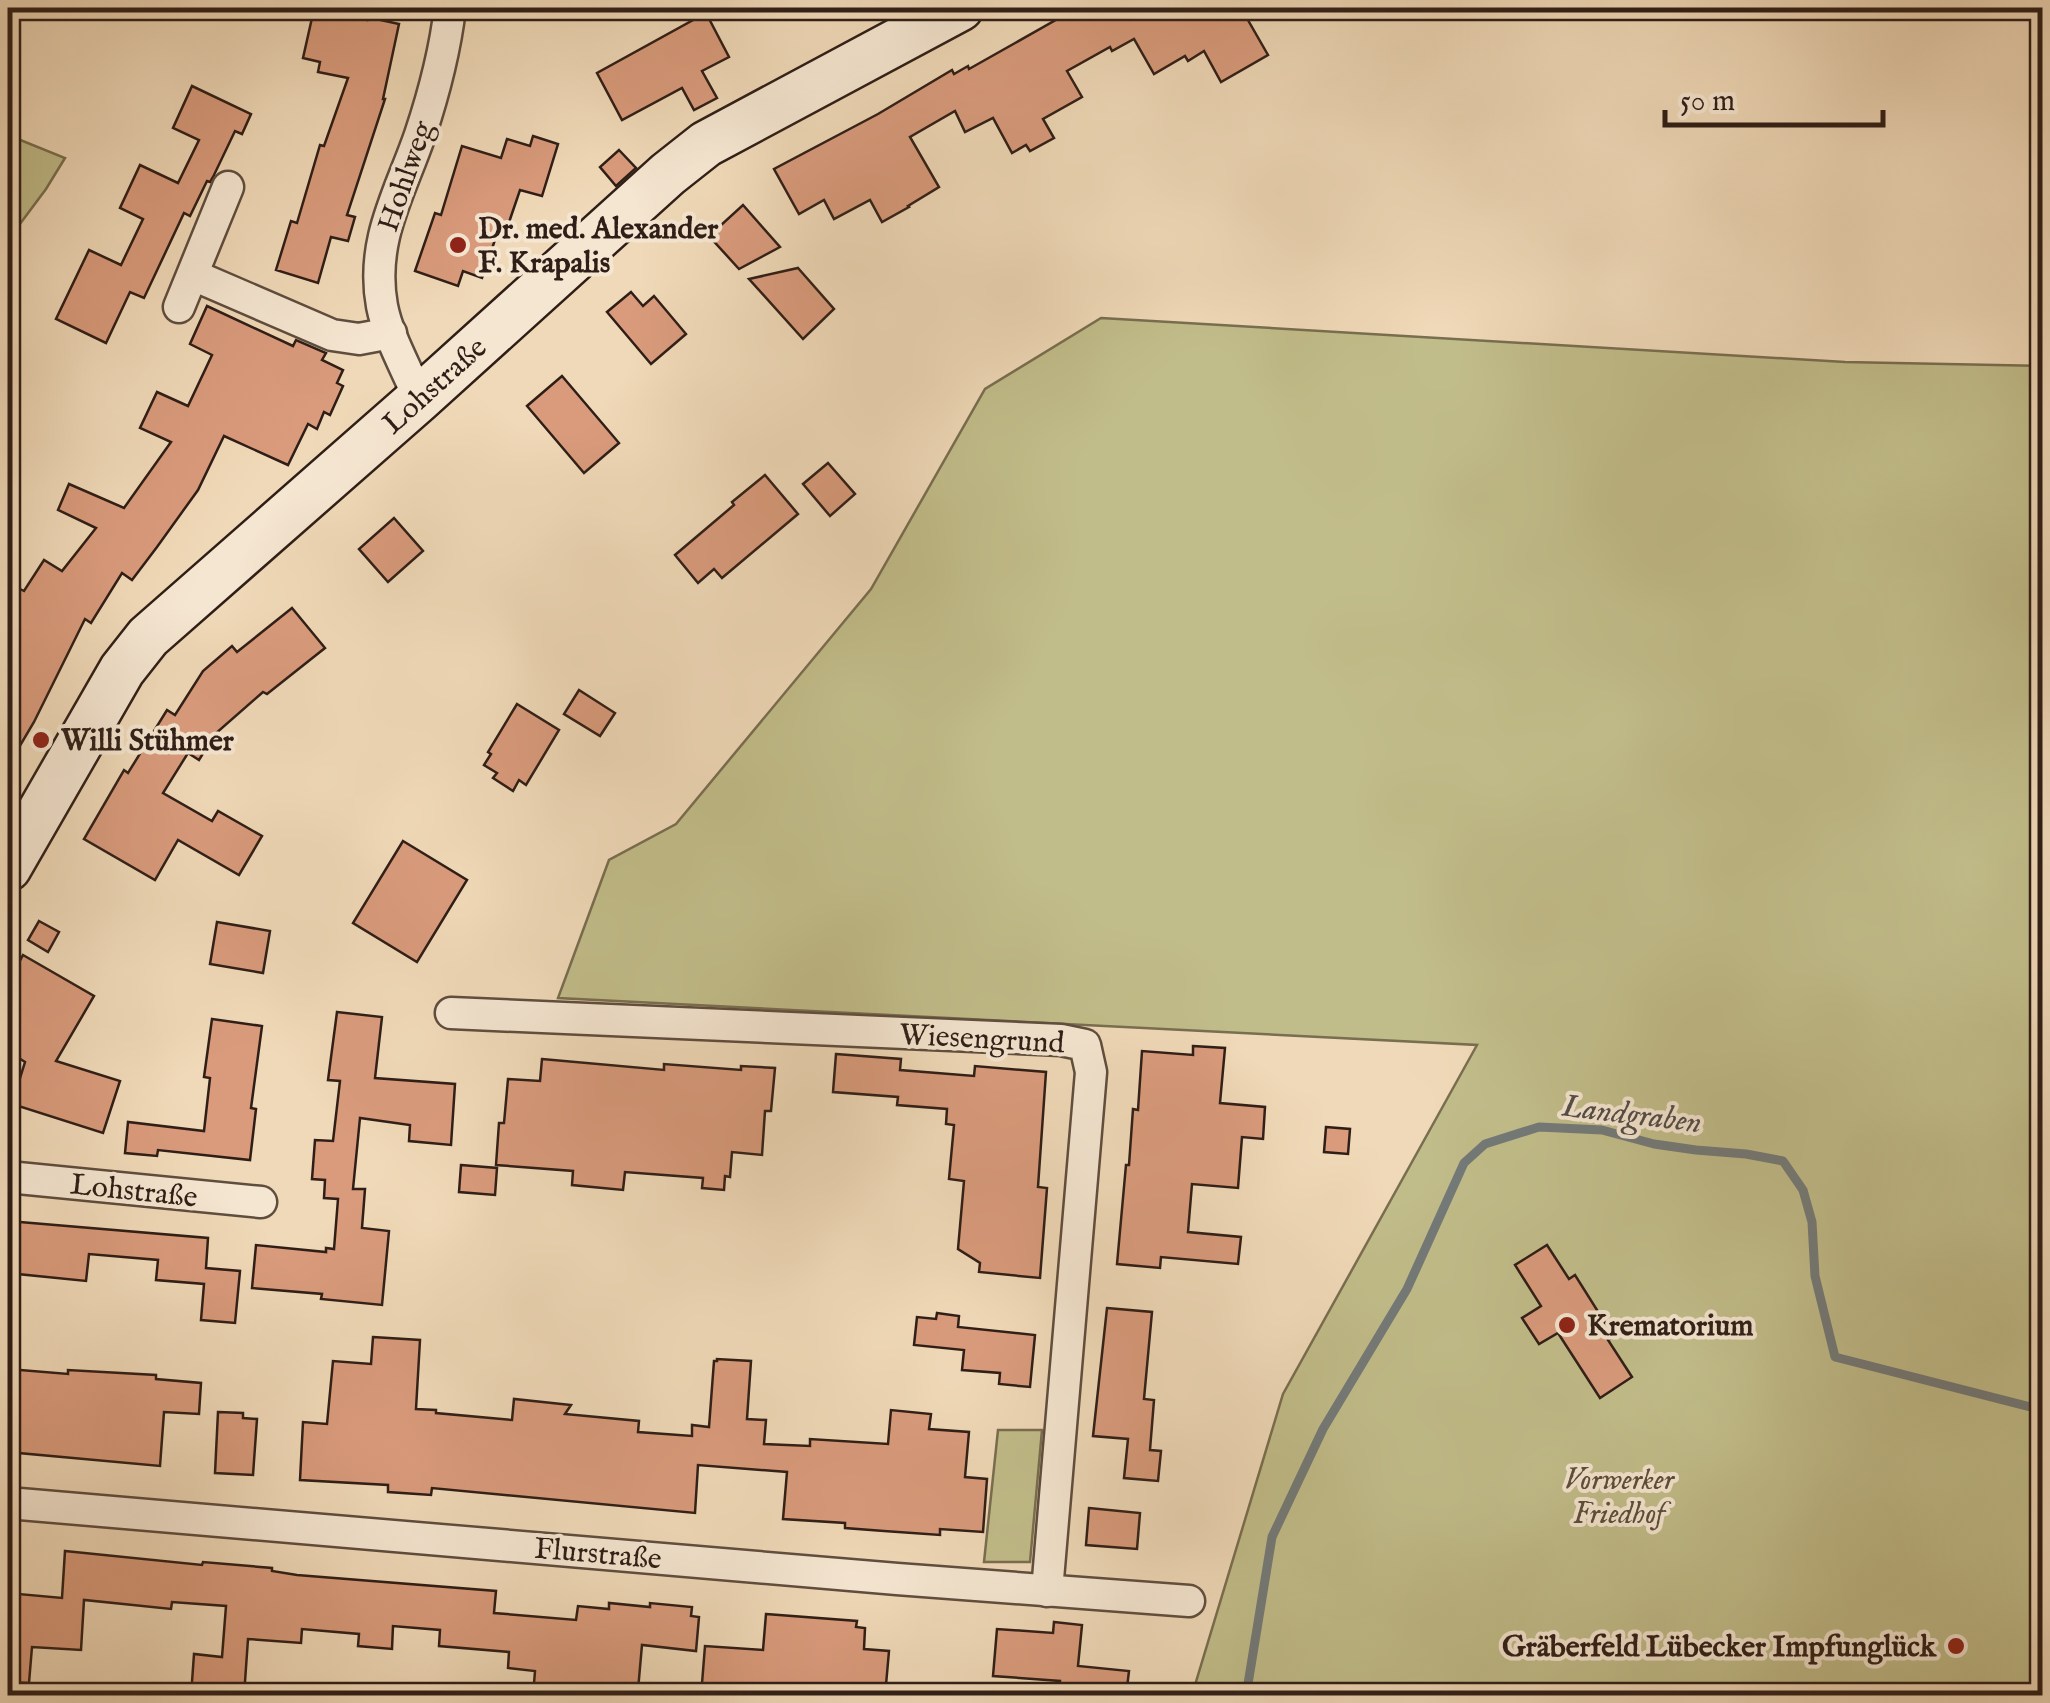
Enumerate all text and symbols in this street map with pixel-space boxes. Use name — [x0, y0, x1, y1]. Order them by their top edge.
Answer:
scale bar — [1665, 65, 1882, 127]
text: 50 m — [1680, 83, 1735, 121]
street label: Hohlweg — [370, 116, 444, 237]
place label: Dr. med. Alexander F. Krapalis — [478, 211, 719, 283]
marker: Dr. med. Alexander F. Krapalis — [447, 234, 469, 256]
street label: Lohstraße — [375, 330, 495, 443]
place label: Willi Stühmer — [60, 723, 235, 761]
marker: Willi Stühmer — [30, 729, 52, 751]
street label: Wiesengrund — [898, 1017, 1066, 1063]
water label: Landgraben — [1559, 1086, 1704, 1144]
street label: Lohstraße — [68, 1166, 199, 1218]
place label: Krematorium — [1587, 1308, 1754, 1346]
marker: Krematorium — [1556, 1314, 1578, 1336]
park label: Vorwerker Friedhof — [1564, 1462, 1676, 1534]
street label: Flurstraße — [533, 1530, 663, 1579]
place label: Gräberfeld Lübecker Impfunglück — [1502, 1629, 1937, 1667]
marker: Gräberfeld Lübecker Impfunglück — [1945, 1635, 1967, 1657]

